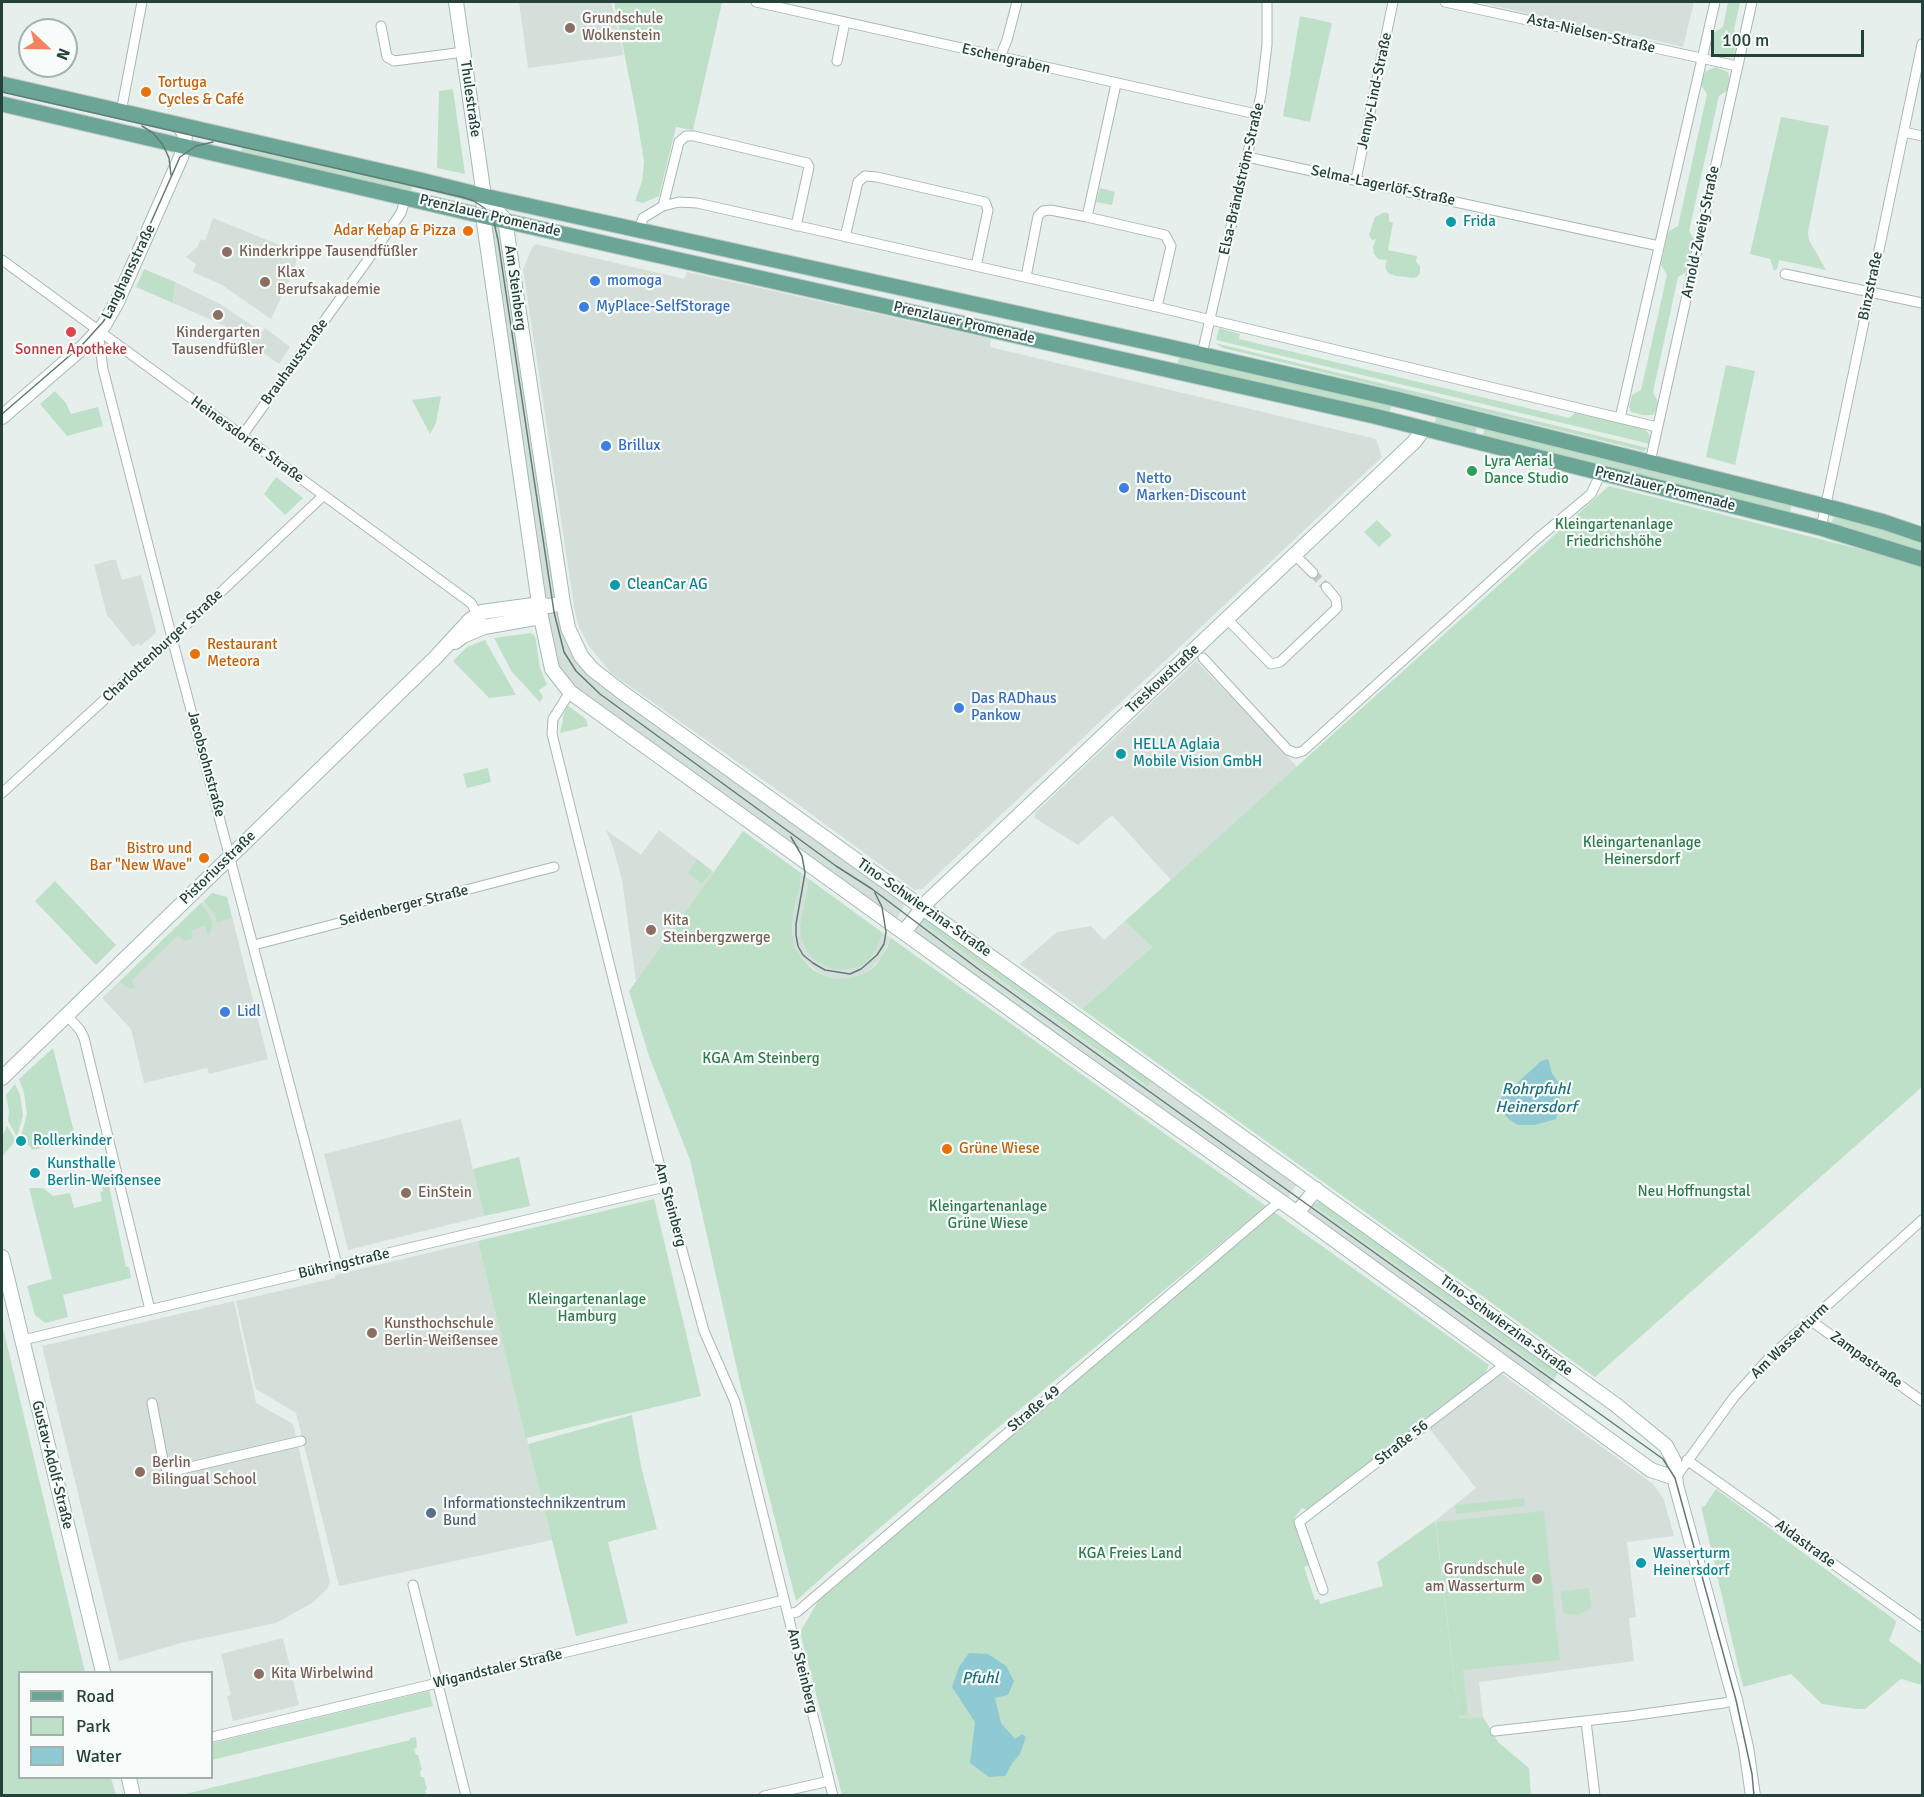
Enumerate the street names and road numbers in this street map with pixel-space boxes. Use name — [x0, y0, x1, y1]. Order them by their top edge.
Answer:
street label: Asta-Nielsen-Straße — [1525, 10, 1657, 58]
street label: Jenny-Lind-Straße — [1354, 31, 1396, 151]
street label: Eschengraben — [960, 40, 1052, 78]
street label: Thulestraße — [456, 59, 484, 139]
street label: Elsa-Brändström-Straße — [1216, 101, 1268, 257]
street label: Selma-Lagerlöf-Straße — [1309, 162, 1457, 210]
street label: Arnold-Zweig-Straße — [1678, 164, 1724, 300]
street label: Prenzlauer Promenade — [418, 191, 562, 241]
street label: Langhansstraße — [98, 221, 160, 323]
street label: Am Steinberg — [500, 244, 530, 332]
street label: Binzstraße — [1855, 250, 1887, 322]
street label: Prenzlauer Promenade — [892, 298, 1036, 348]
street label: Brauhausstraße — [258, 315, 332, 409]
street label: Heinersdorfer Straße — [187, 393, 307, 487]
street label: Prenzlauer Promenade — [1593, 463, 1737, 515]
street label: Charlottenburger Straße — [99, 586, 227, 706]
street label: Treskowstraße — [1123, 641, 1203, 717]
street label: Jacobsohnstraße — [183, 709, 229, 819]
street label: Pistoriusstraße — [176, 827, 260, 909]
street label: Tino-Schwierzina-Straße — [853, 855, 995, 961]
street label: Seidenberger Straße — [338, 881, 470, 931]
street label: Am Steinberg — [650, 1161, 690, 1249]
street label: Bühringstraße — [297, 1245, 391, 1283]
street label: Tino-Schwierzina-Straße — [1436, 1272, 1576, 1380]
street label: Am Wasserturm — [1747, 1299, 1833, 1383]
street label: Zampastraße — [1826, 1328, 1906, 1392]
street label: Straße 49 — [1004, 1382, 1064, 1436]
street label: Gustav-Adolf-Straße — [27, 1399, 77, 1531]
street label: Straße 56 — [1372, 1417, 1432, 1469]
street label: Aidastraße — [1771, 1516, 1839, 1572]
street label: Am Steinberg — [783, 1627, 821, 1715]
street label: Wigandstaler Straße — [432, 1645, 564, 1693]

